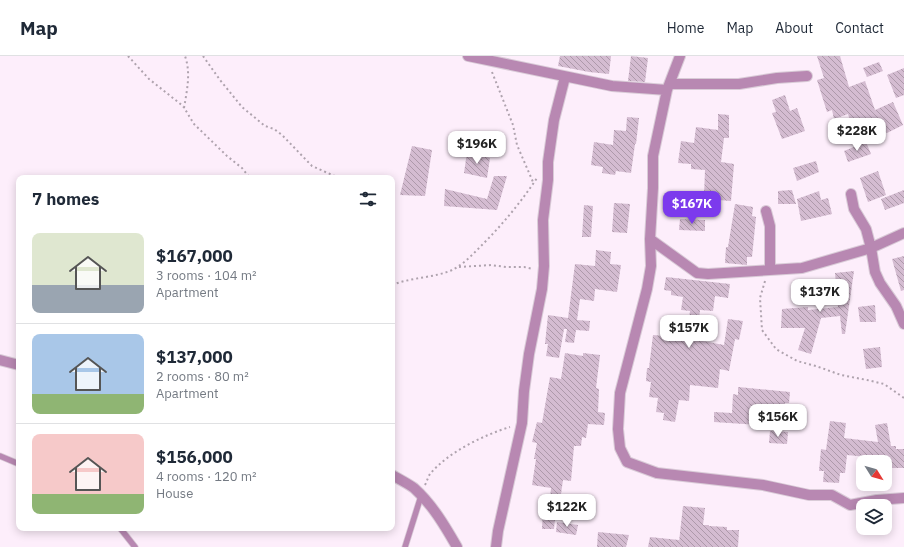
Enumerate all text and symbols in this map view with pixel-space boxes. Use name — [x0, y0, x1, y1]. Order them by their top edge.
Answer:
text: Map — [20, 16, 58, 40]
text: Home — [667, 19, 704, 37]
text: Map — [726, 19, 753, 37]
text: About — [775, 19, 813, 37]
text: Contact — [835, 19, 884, 37]
pin: $228K — [829, 118, 885, 152]
text: $228K — [837, 122, 877, 139]
pin: $196K — [449, 131, 505, 165]
text: $196K — [457, 135, 497, 152]
text: 7 homes — [32, 188, 99, 210]
icon: filters — [357, 188, 379, 210]
pin: $167K — [664, 191, 720, 225]
text: $167K — [672, 195, 712, 212]
text: $167,000 — [156, 245, 233, 267]
icon: home — [64, 249, 112, 297]
text: 3 rooms · 104 m² — [156, 267, 257, 284]
pin: $137K — [792, 279, 848, 313]
text: $137K — [800, 283, 840, 300]
text: Apartment — [156, 284, 219, 301]
pin: $157K — [661, 315, 717, 349]
text: $157K — [669, 319, 709, 336]
text: $137,000 — [156, 346, 233, 368]
icon: home — [64, 350, 112, 398]
text: 2 rooms · 80 m² — [156, 368, 249, 385]
text: Apartment — [156, 385, 219, 402]
pin: $156K — [750, 404, 806, 438]
text: $156K — [758, 408, 798, 425]
text: $156,000 — [156, 446, 233, 468]
icon: home — [64, 450, 112, 498]
north arrow — [856, 455, 892, 491]
map controls — [856, 455, 892, 535]
text: 4 rooms · 120 m² — [156, 468, 257, 485]
text: House — [156, 485, 193, 502]
pin: $122K — [539, 494, 595, 528]
text: $122K — [547, 498, 587, 515]
button: layers — [856, 499, 892, 535]

